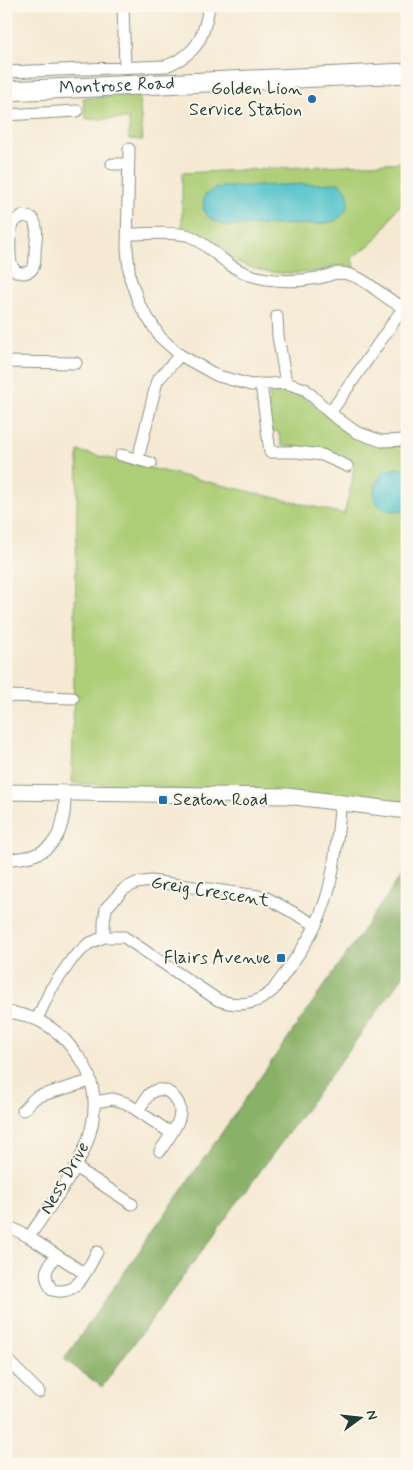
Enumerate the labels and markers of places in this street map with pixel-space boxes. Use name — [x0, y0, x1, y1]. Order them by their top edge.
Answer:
place label: Golden Lion Service Station — [189, 77, 302, 122]
marker: Golden Lion Service Station — [306, 93, 318, 105]
place label: Seaton Road — [173, 788, 268, 812]
marker: Seaton Road — [157, 794, 169, 806]
place label: Flairs Avenue — [164, 946, 271, 970]
marker: Flairs Avenue — [275, 952, 287, 964]

